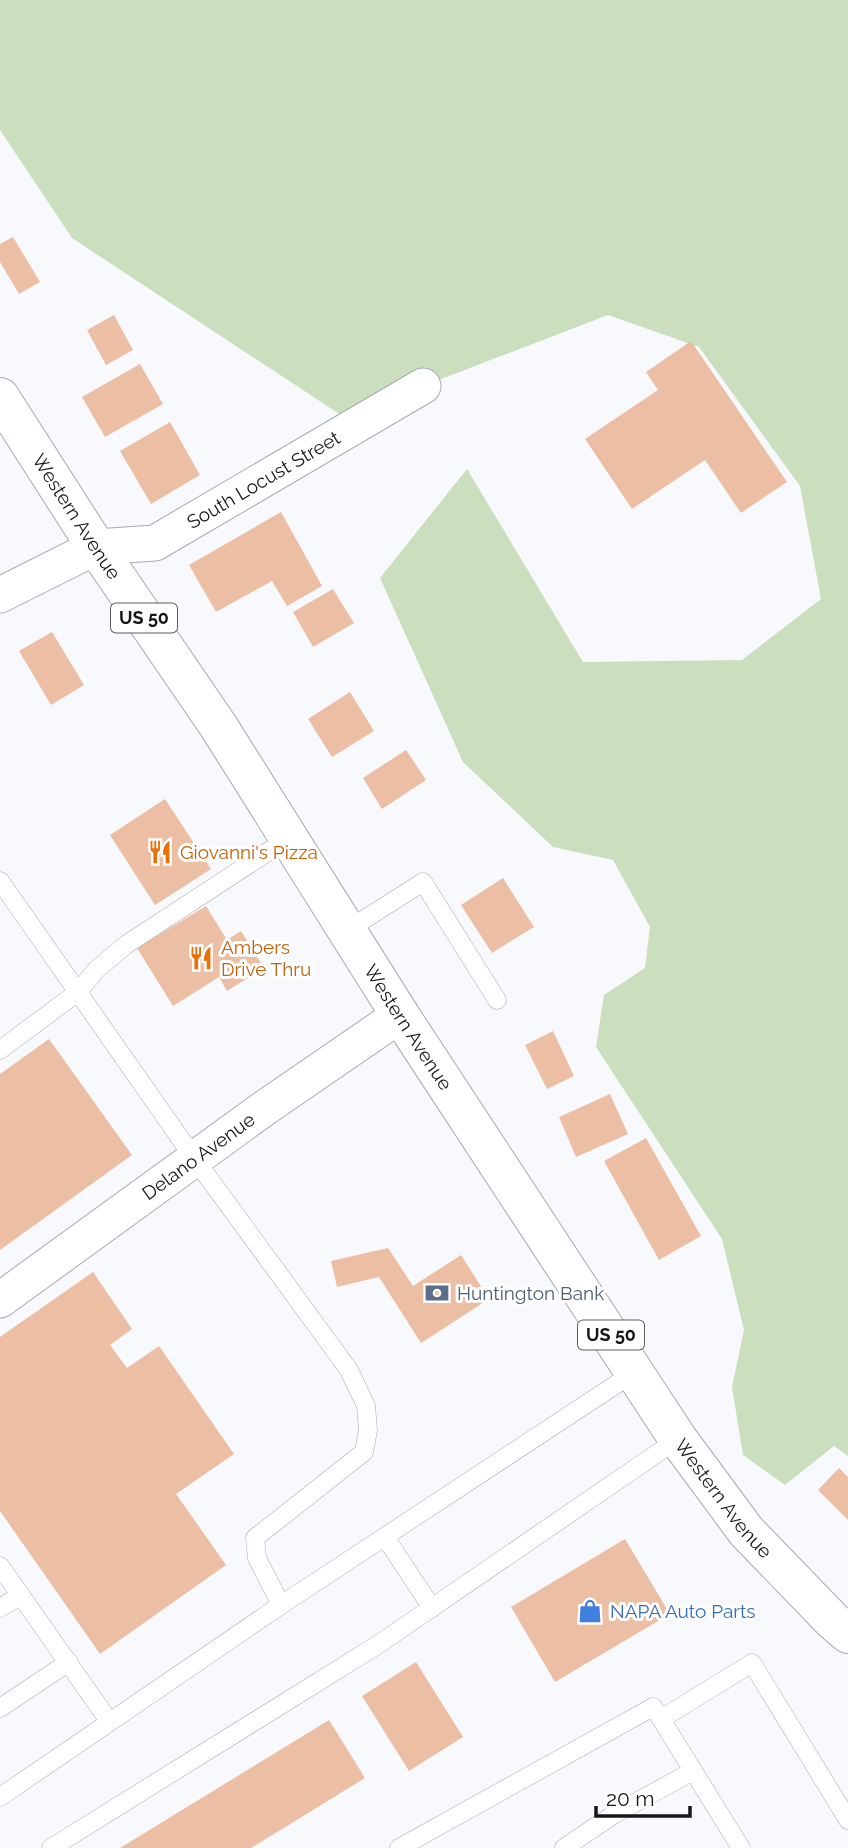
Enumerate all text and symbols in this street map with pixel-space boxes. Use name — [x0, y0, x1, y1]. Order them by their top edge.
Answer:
street label: South Locust Street — [183, 426, 344, 533]
street label: Western Avenue — [28, 450, 126, 583]
road number: US 50 — [111, 604, 177, 632]
restaurant icon: Giovanni's Pizza — [146, 838, 174, 866]
place label: Giovanni's Pizza — [180, 841, 318, 863]
place label: Ambers Drive Thru — [221, 936, 311, 980]
restaurant icon: Ambers Drive Thru — [187, 944, 215, 972]
street label: Western Avenue — [360, 960, 457, 1094]
street label: Delano Avenue — [138, 1108, 259, 1204]
bank icon: Huntington Bank — [423, 1279, 451, 1307]
place label: Huntington Bank — [457, 1282, 604, 1304]
road number: US 50 — [578, 1320, 644, 1350]
street label: Western Avenue — [670, 1434, 777, 1562]
shop icon: NAPA Auto Parts — [576, 1597, 604, 1625]
place label: NAPA Auto Parts — [610, 1600, 755, 1622]
scale bar — [596, 1774, 690, 1818]
text: 20 m — [606, 1786, 654, 1811]

